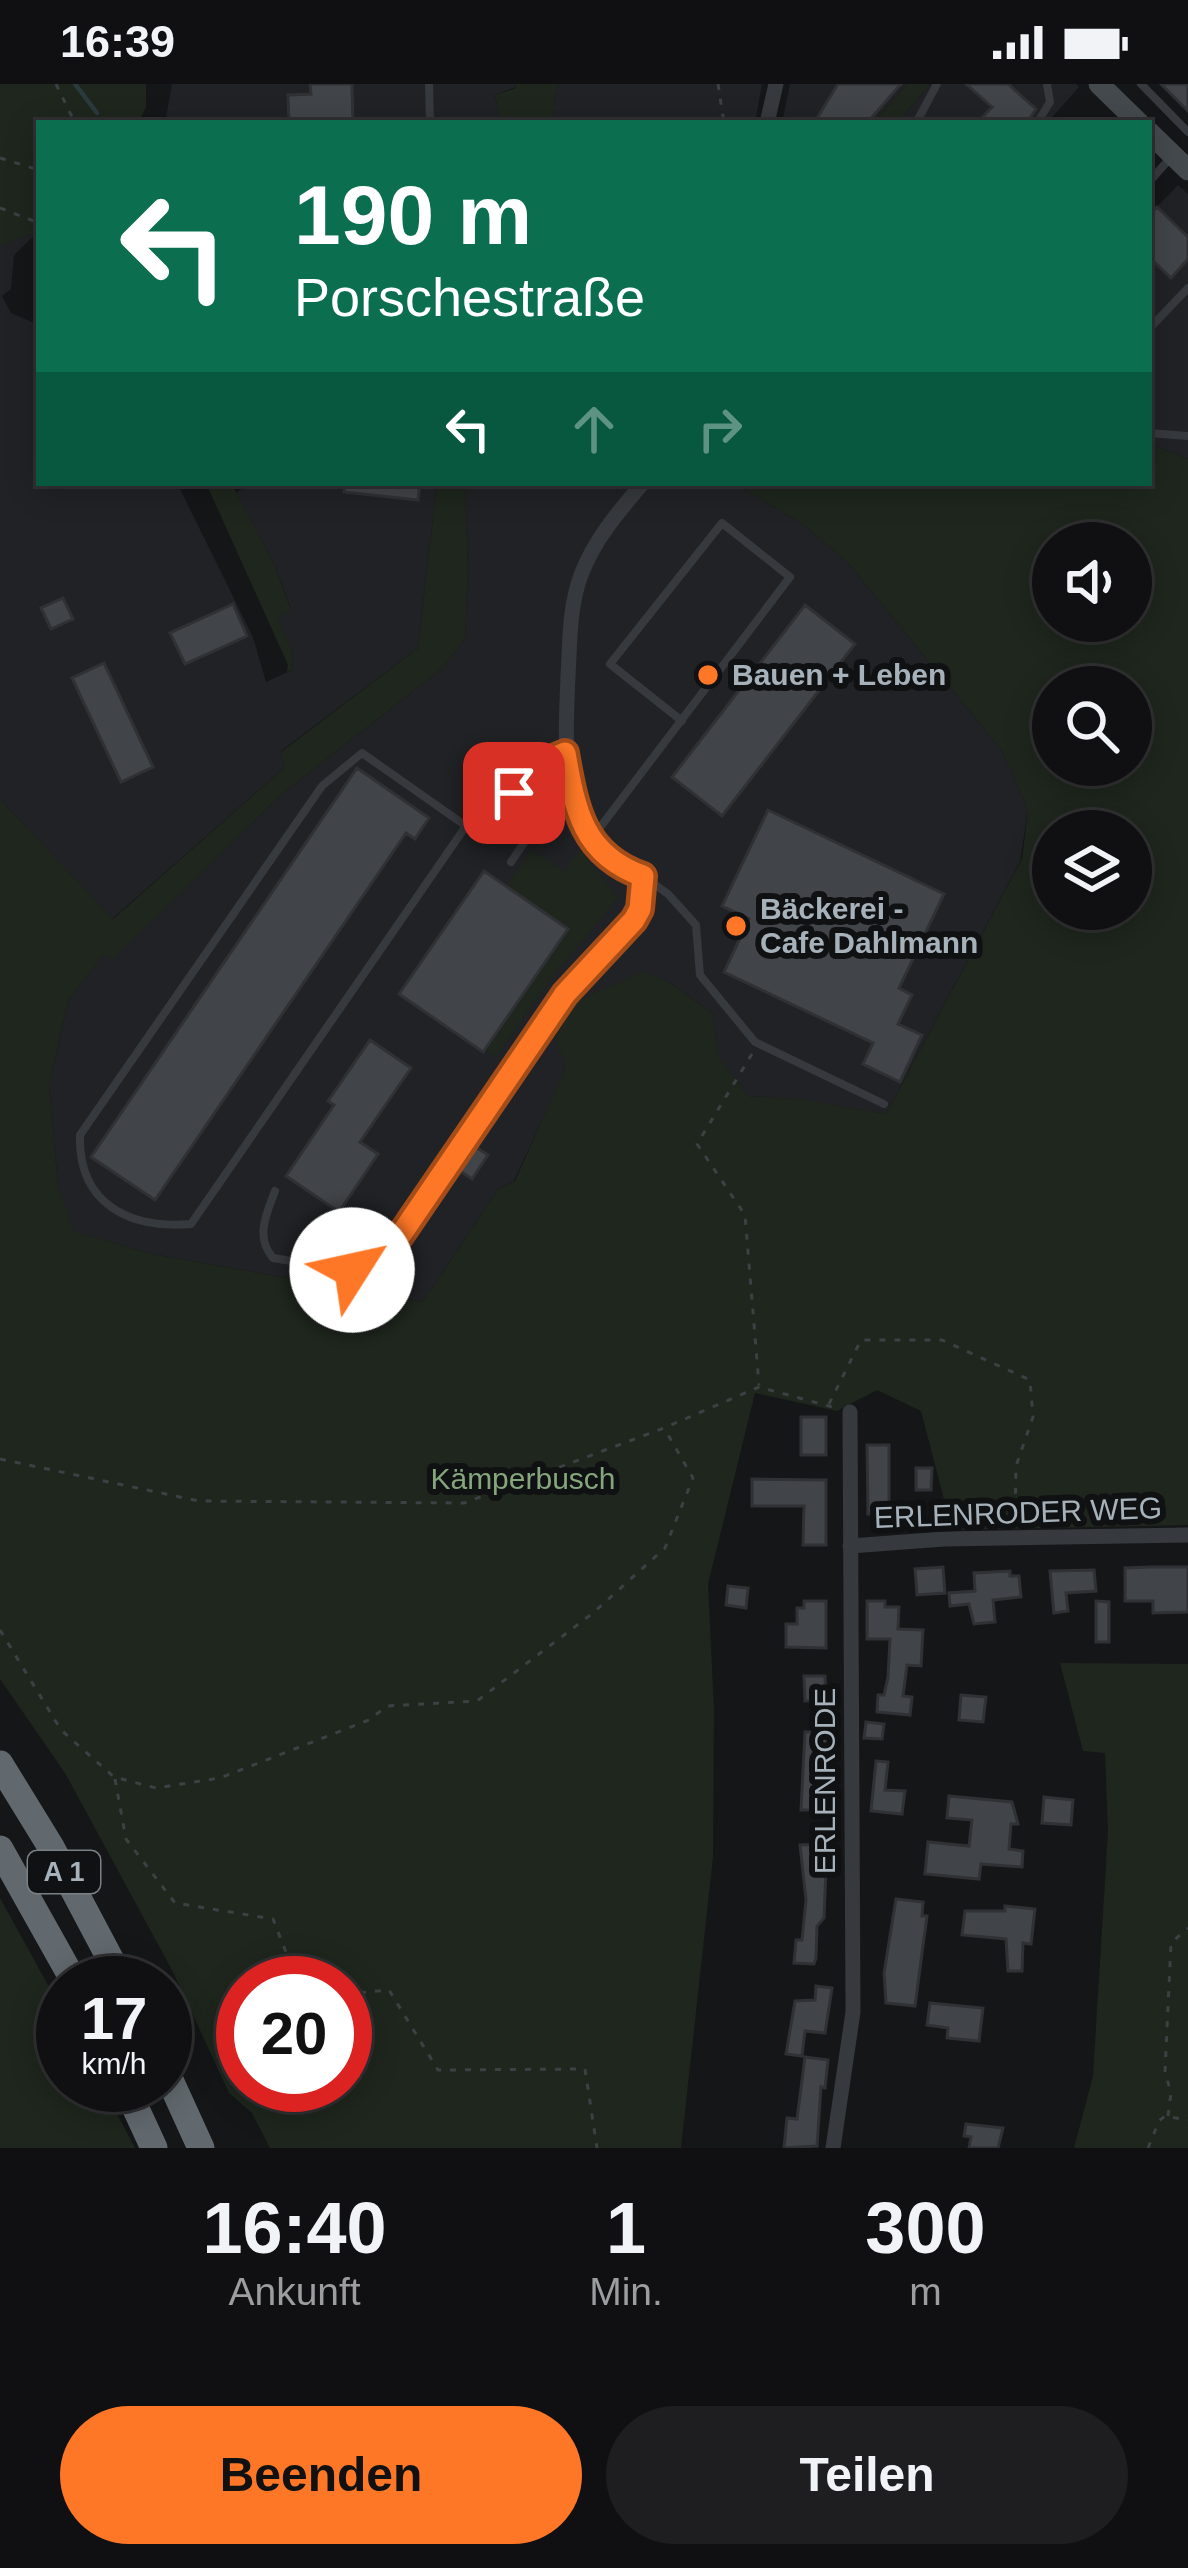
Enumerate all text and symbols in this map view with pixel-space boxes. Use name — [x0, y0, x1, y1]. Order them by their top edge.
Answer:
text: 16:39 — [60, 16, 175, 67]
icon: left — [96, 168, 252, 324]
text: 190 m — [294, 168, 532, 262]
text: Porschestraße — [294, 267, 645, 327]
icon: left — [435, 396, 501, 462]
icon: ahead — [561, 396, 627, 462]
icon: right — [687, 396, 753, 462]
map controls — [1032, 522, 1152, 930]
button: sound — [1032, 522, 1152, 642]
place label: Bauen + Leben — [732, 658, 946, 691]
marker: Bauen + Leben — [695, 662, 721, 688]
button: search — [1032, 666, 1152, 786]
pin — [463, 742, 565, 844]
icon: arrive — [481, 760, 547, 826]
button: layers — [1032, 810, 1152, 930]
place label: Bäckerei - Cafe Dahlmann — [760, 892, 978, 959]
marker: Bäckerei - Cafe Dahlmann — [723, 913, 749, 939]
position arrow — [289, 1207, 415, 1333]
park label: Kämperbusch — [430, 1462, 616, 1495]
street label: ERLENRODER WEG — [873, 1491, 1163, 1534]
street label: ERLENRODE — [808, 1688, 841, 1874]
road number: A 1 — [28, 1851, 100, 1893]
speed limit sign: 20 — [216, 1956, 372, 2112]
text: 17 — [81, 1985, 147, 2052]
text: km/h — [81, 2047, 147, 2080]
text: 16:40 — [203, 2188, 387, 2268]
text: 1 — [606, 2188, 646, 2268]
text: 300 — [865, 2188, 985, 2268]
text: Ankunft — [228, 2270, 361, 2313]
text: Min. — [589, 2270, 663, 2313]
text: m — [909, 2270, 942, 2313]
button: Beenden — [60, 2406, 582, 2544]
button: Teilen — [606, 2406, 1128, 2544]

